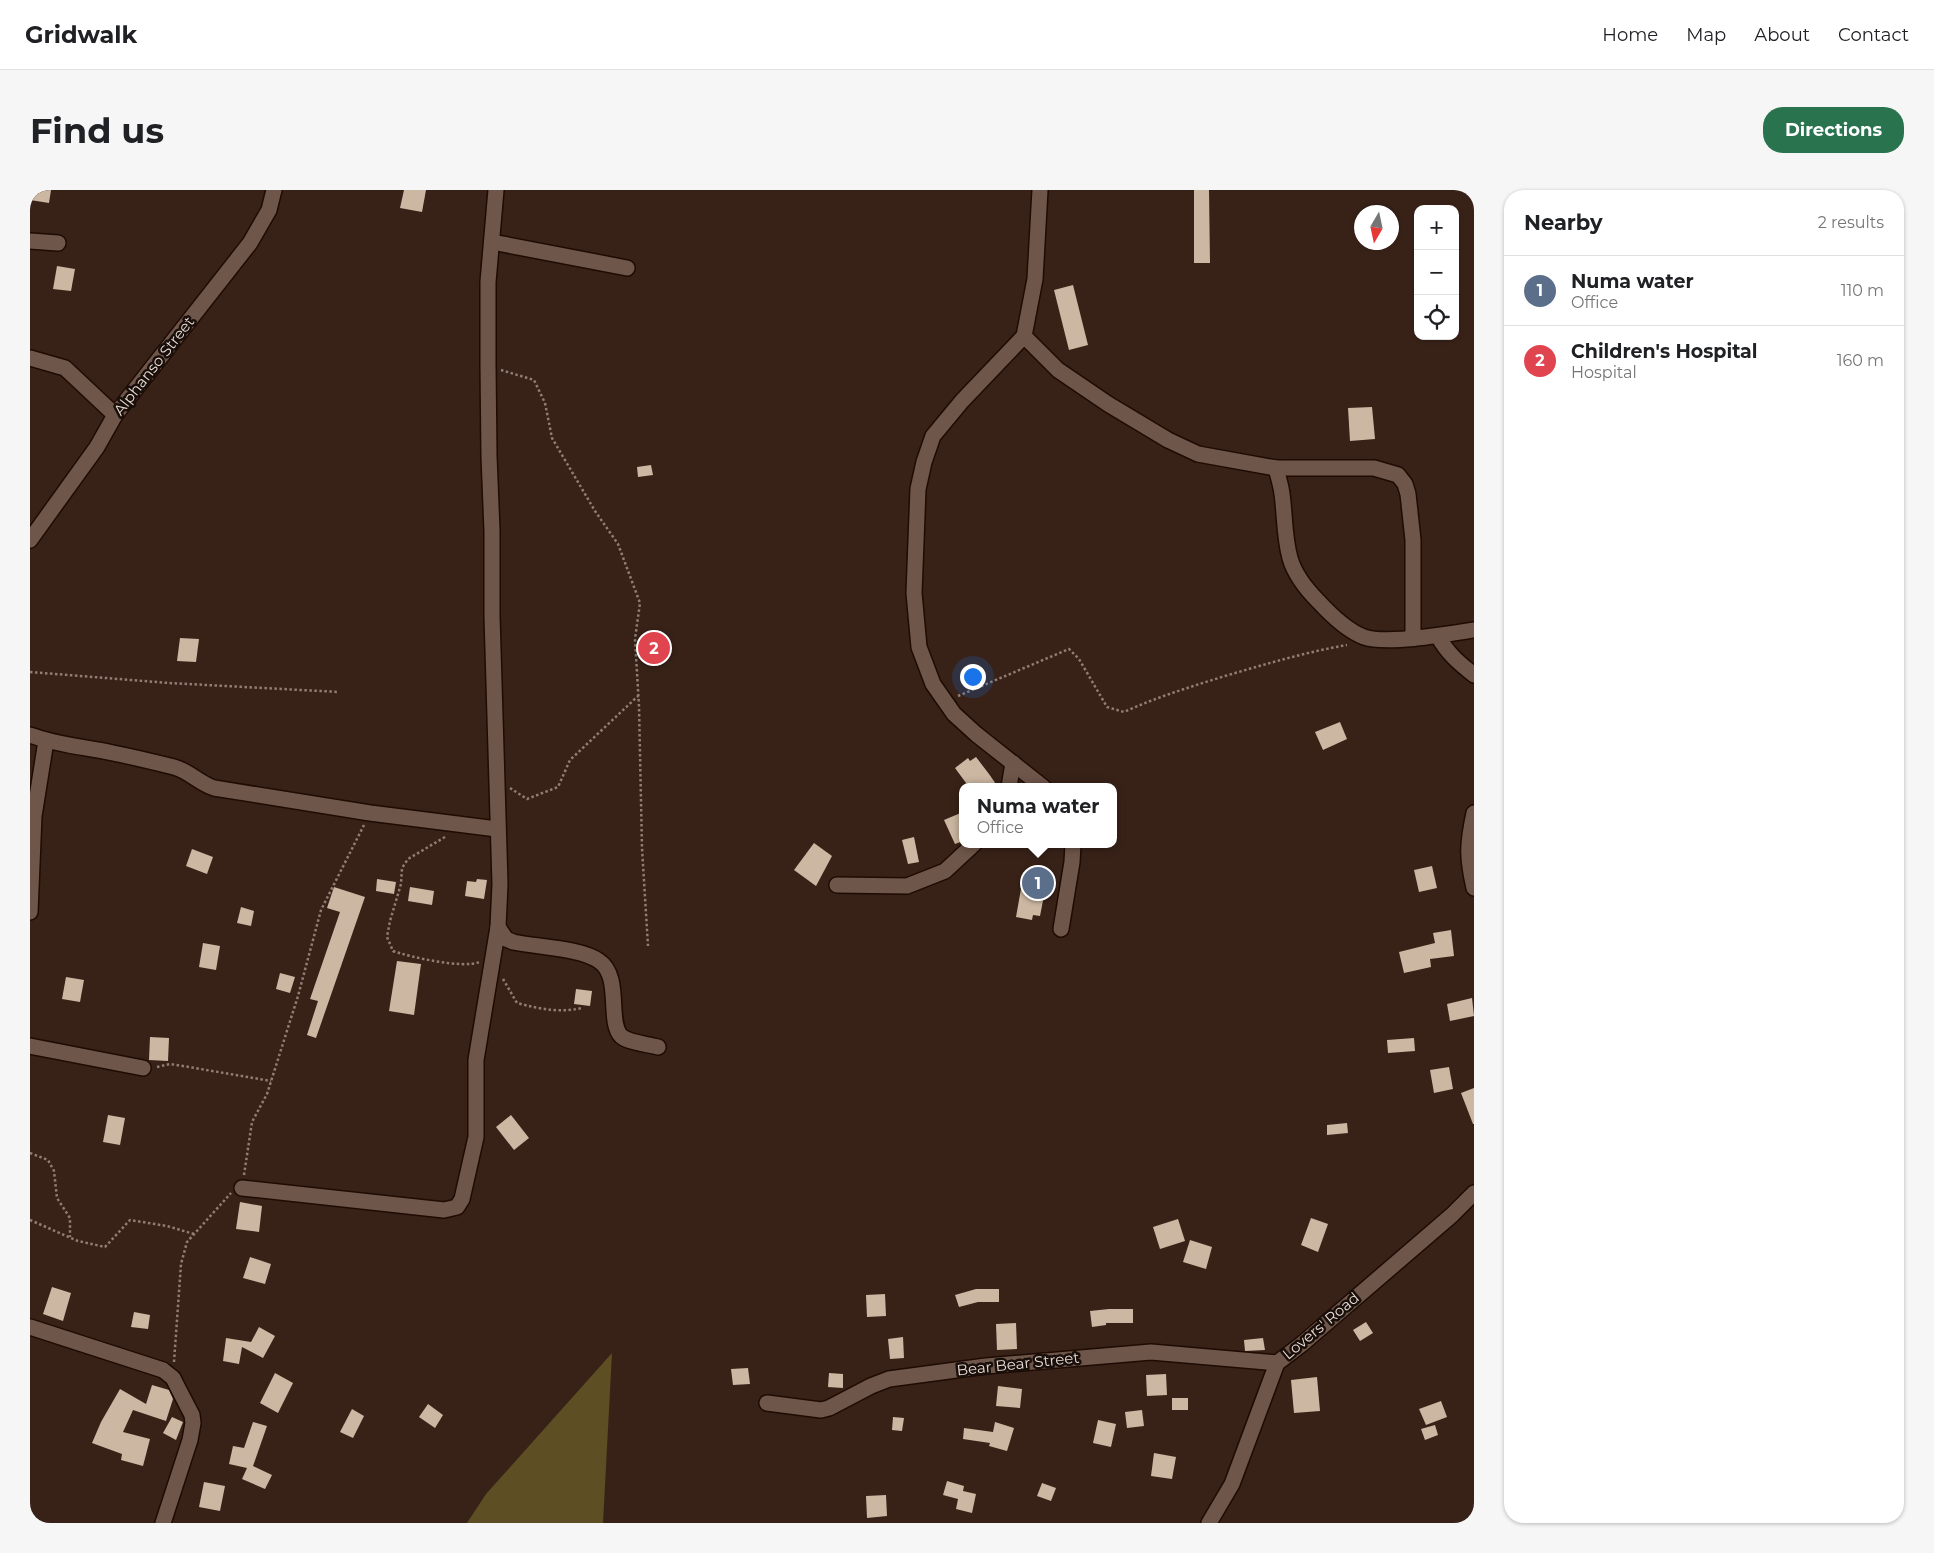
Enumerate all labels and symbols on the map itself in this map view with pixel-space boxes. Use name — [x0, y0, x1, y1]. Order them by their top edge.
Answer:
north arrow — [1354, 205, 1399, 250]
street label: Alphanso Street — [109, 313, 198, 419]
pin: 2 — [638, 629, 670, 667]
your location — [960, 664, 986, 690]
pin: 1 — [1022, 864, 1054, 902]
street label: Lovers' Road — [1278, 1288, 1363, 1363]
street label: Bear Bear Street — [956, 1348, 1080, 1379]

